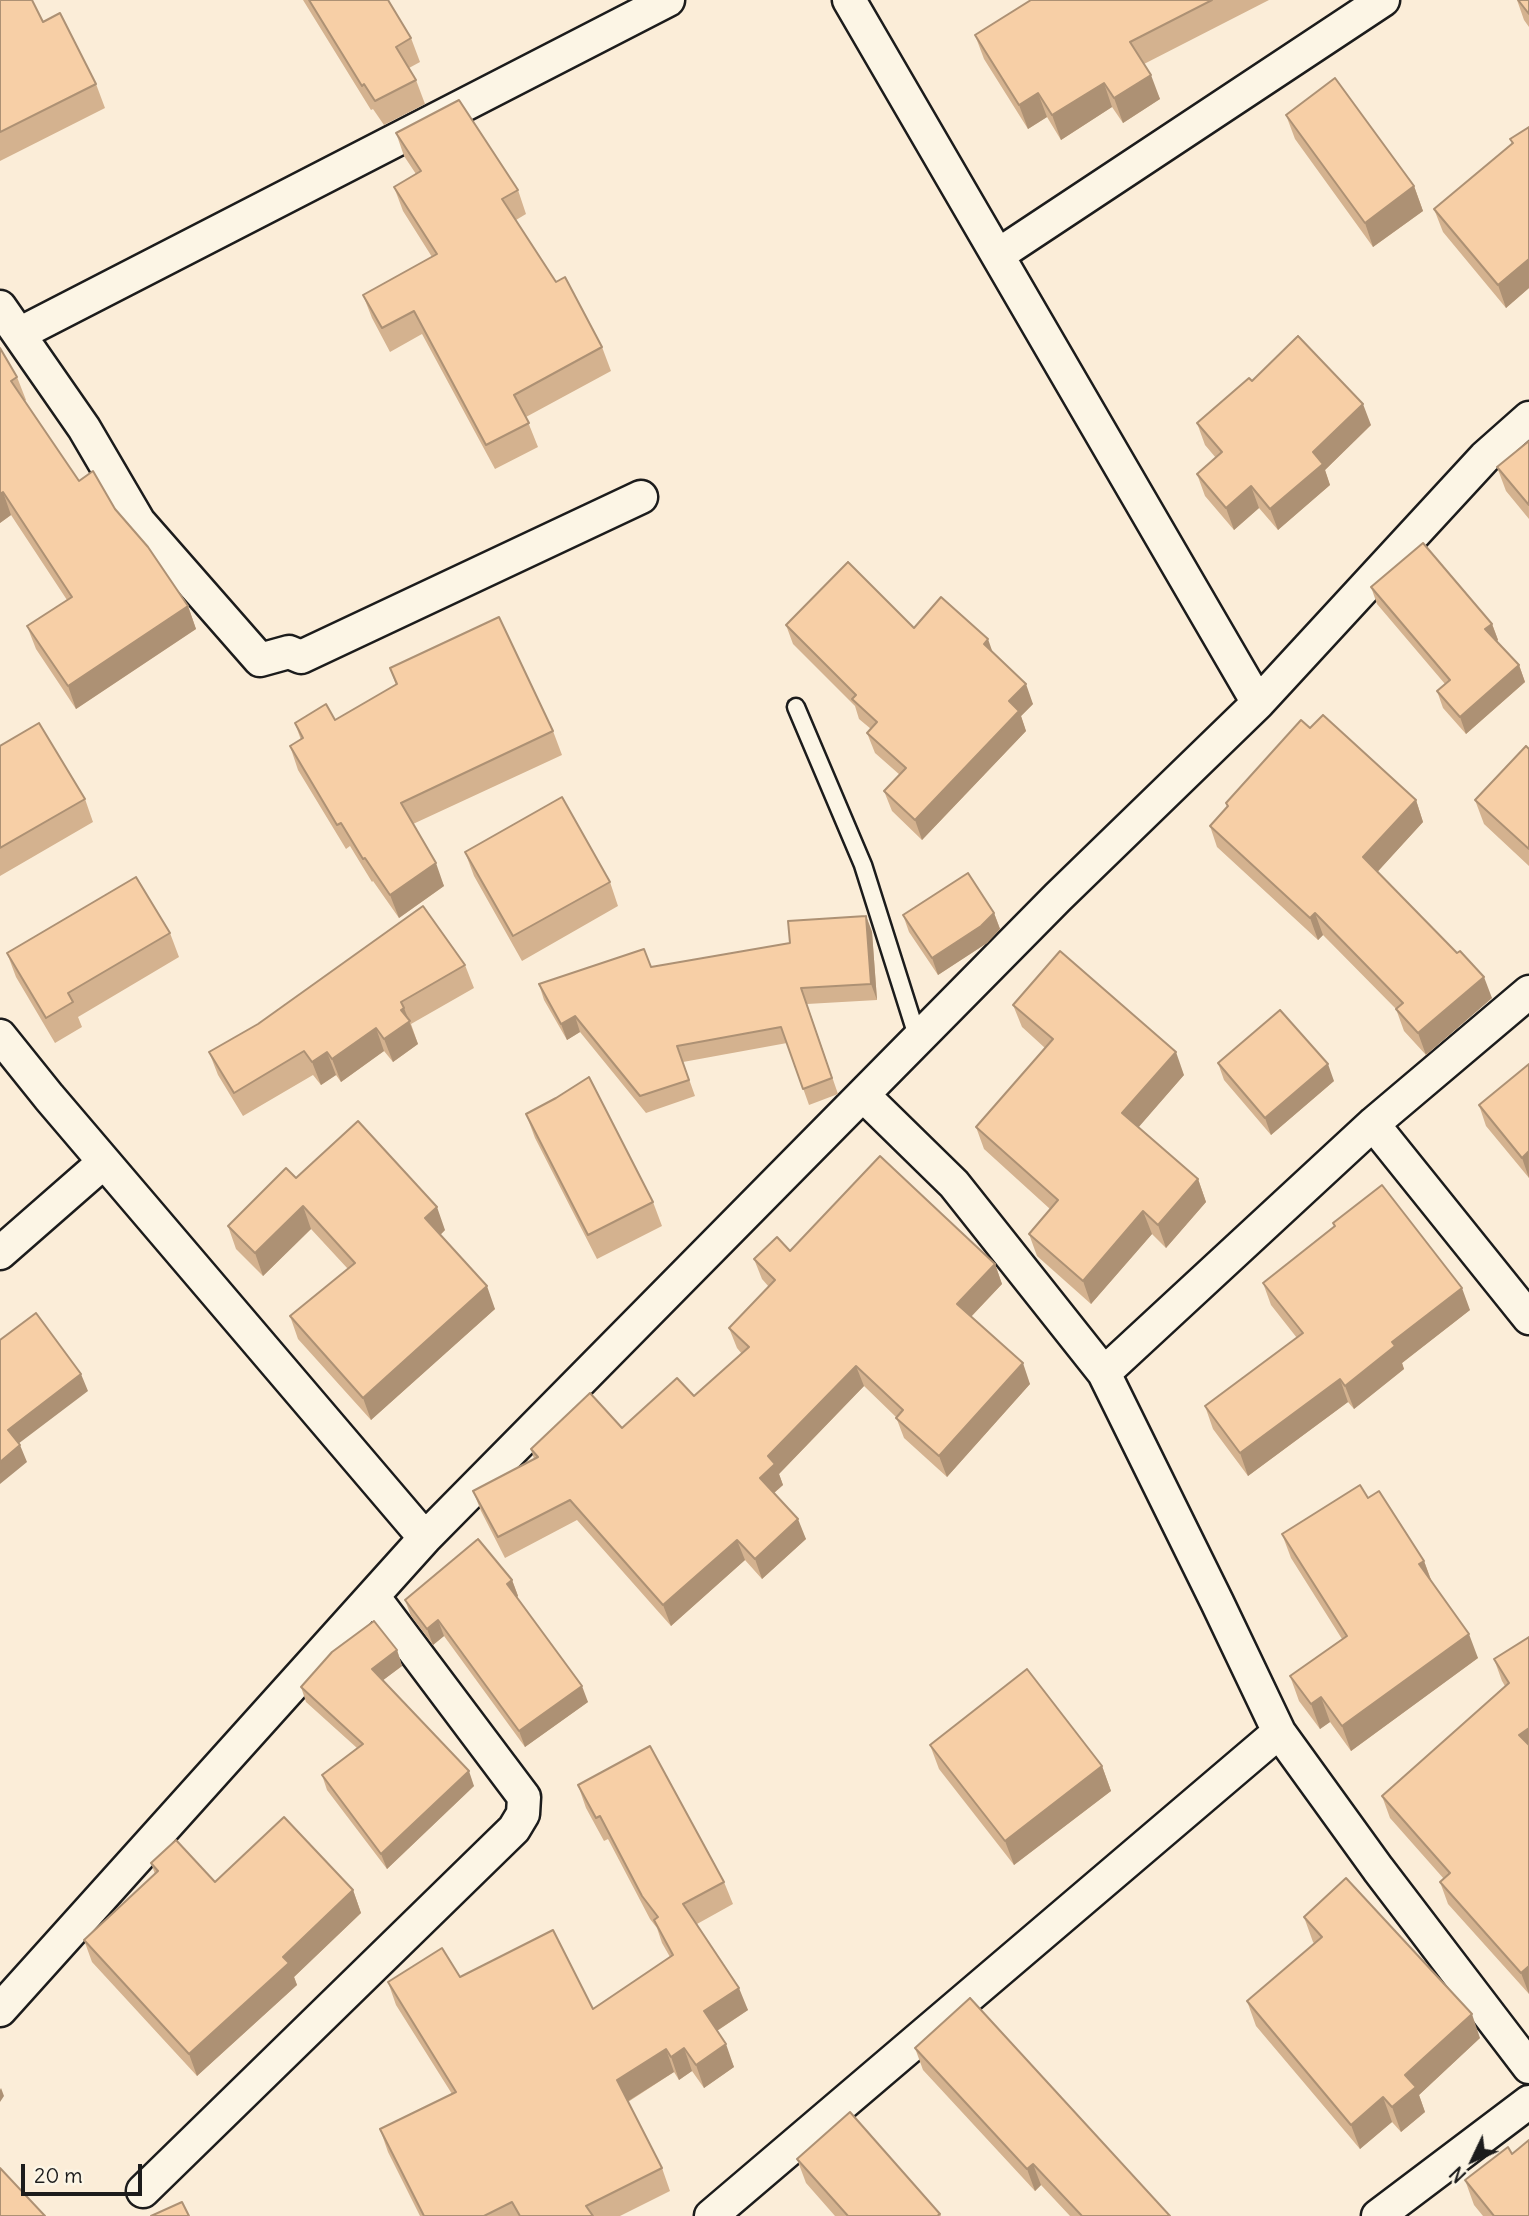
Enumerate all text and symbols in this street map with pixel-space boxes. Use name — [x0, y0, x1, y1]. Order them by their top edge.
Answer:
north arrow — [1438, 2125, 1508, 2195]
scale bar — [24, 2150, 145, 2194]
text: 20 m — [34, 2162, 83, 2189]
text: N — [1445, 2162, 1471, 2188]

